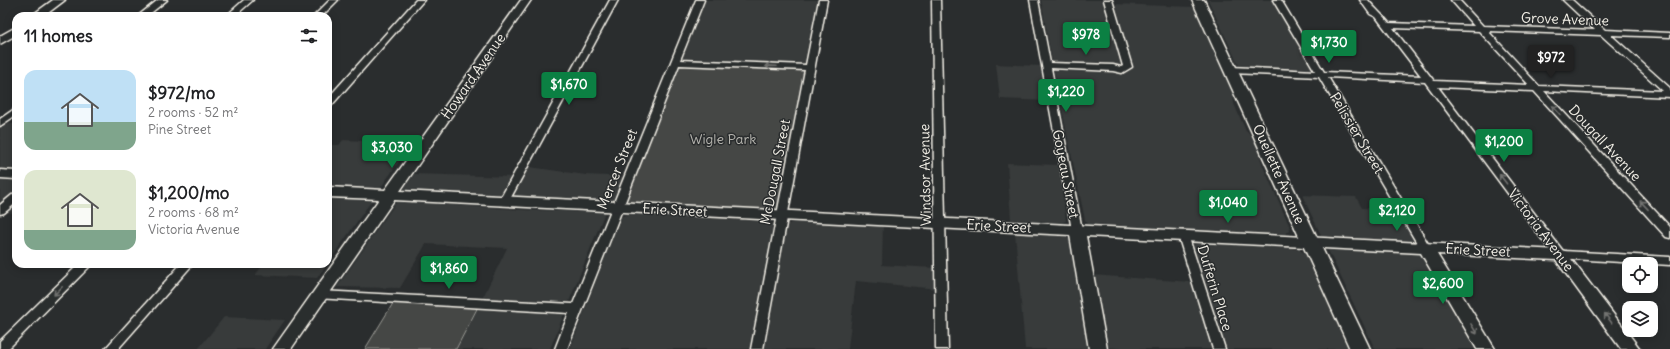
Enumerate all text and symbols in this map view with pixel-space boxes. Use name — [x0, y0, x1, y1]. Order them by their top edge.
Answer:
street label: Grove Avenue — [1521, 8, 1609, 30]
pin: $978 — [1062, 22, 1110, 56]
text: 11 homes — [24, 25, 93, 47]
icon: filters — [298, 25, 320, 47]
text: $978 — [1072, 26, 1100, 43]
street label: Howard Avenue — [437, 29, 509, 123]
pin: $1,730 — [1296, 30, 1362, 64]
text: $1,730 — [1310, 34, 1348, 51]
pin: $972 — [1527, 45, 1575, 79]
text: $972 — [1537, 49, 1565, 66]
one-way arrow — [765, 62, 778, 70]
pin: $1,670 — [536, 72, 602, 106]
text: $1,670 — [550, 76, 588, 93]
pin: $1,220 — [1033, 79, 1099, 113]
text: $972/mo — [148, 82, 215, 104]
text: $1,220 — [1047, 83, 1085, 100]
icon: home — [56, 86, 104, 134]
street label: Pelissier Street — [1326, 89, 1388, 177]
street label: Dougall Avenue — [1565, 101, 1645, 185]
text: 2 rooms · 52 m² — [148, 104, 238, 121]
one-way arrow — [1551, 104, 1560, 115]
street label: McDougall Street — [756, 118, 794, 226]
text: Pine Street — [148, 121, 211, 138]
street label: Ouellette Avenue — [1249, 121, 1309, 227]
street label: Windsor Avenue — [915, 124, 935, 226]
street label: Mercer Street — [593, 126, 641, 212]
street label: Goyeau Street — [1049, 128, 1083, 220]
pin: $1,200 — [1471, 129, 1537, 163]
park label: Wigle Park — [690, 130, 756, 148]
text: $1,200 — [1484, 133, 1524, 150]
pin: $3,030 — [359, 135, 425, 169]
text: $3,030 — [371, 139, 413, 156]
one-way arrow — [1498, 174, 1507, 185]
text: $1,200/mo — [148, 182, 229, 204]
street label: Victoria Avenue — [1504, 185, 1578, 275]
icon: home — [56, 186, 104, 234]
pin: $1,040 — [1195, 190, 1261, 224]
text: $1,040 — [1208, 194, 1248, 211]
pin: $2,120 — [1364, 198, 1430, 232]
street label: Erie Street — [642, 199, 708, 221]
one-way arrow — [1639, 200, 1648, 210]
text: $2,120 — [1378, 202, 1416, 219]
text: 2 rooms · 68 m² — [148, 204, 239, 221]
street label: Erie Street — [966, 215, 1032, 237]
text: Victoria Avenue — [148, 221, 240, 238]
street label: Erie Street — [1445, 239, 1511, 261]
street label: Dufferin Place — [1193, 243, 1237, 333]
pin: $1,860 — [416, 256, 482, 290]
map controls — [1622, 257, 1658, 337]
button: locate — [1622, 257, 1658, 293]
text: $1,860 — [430, 260, 468, 277]
pin: $2,600 — [1410, 271, 1476, 305]
text: $2,600 — [1422, 275, 1464, 292]
one-way arrow — [53, 287, 63, 296]
button: layers — [1622, 301, 1658, 337]
one-way arrow — [1604, 312, 1612, 323]
one-way arrow — [1470, 323, 1478, 334]

